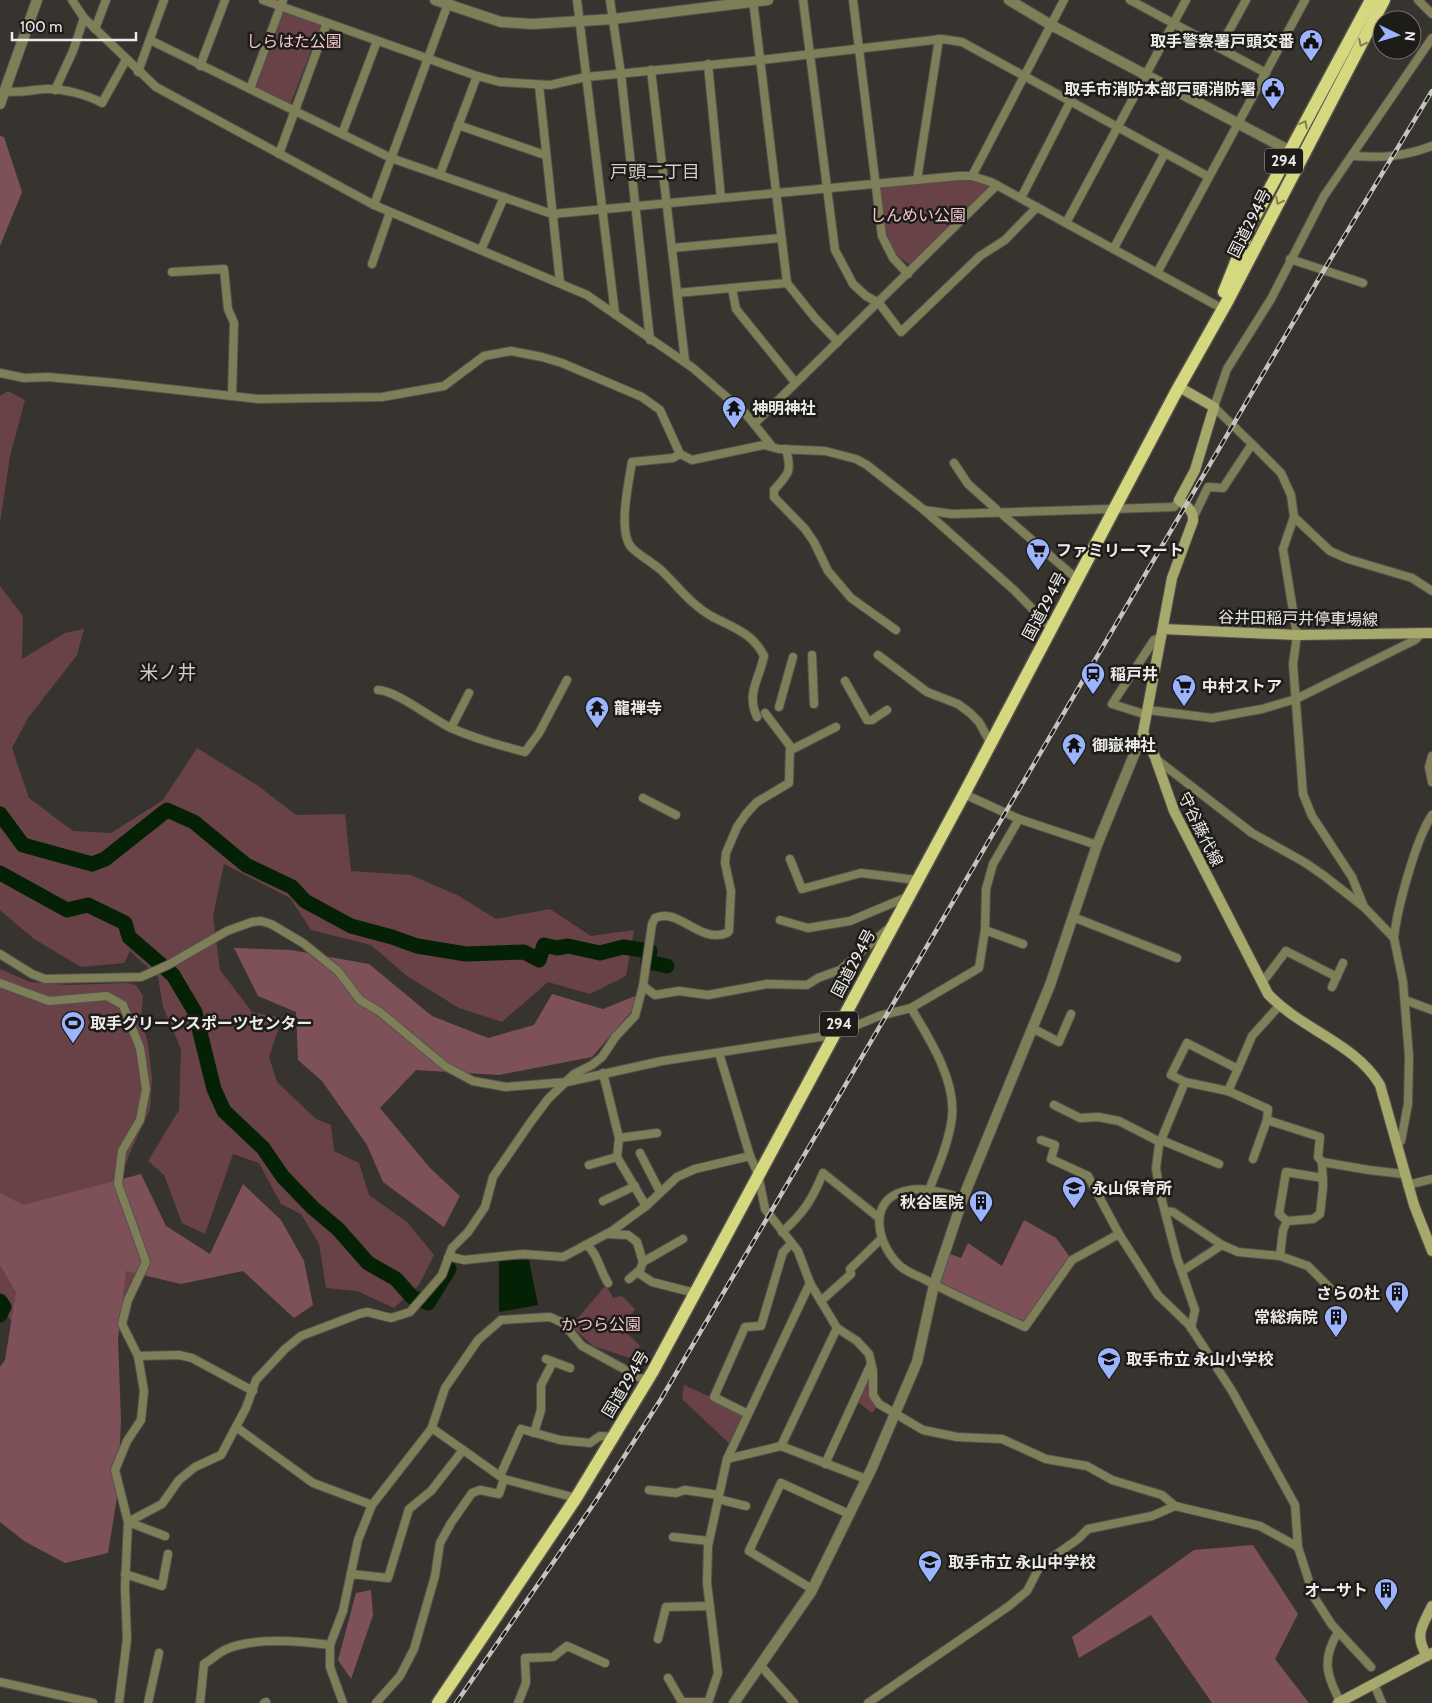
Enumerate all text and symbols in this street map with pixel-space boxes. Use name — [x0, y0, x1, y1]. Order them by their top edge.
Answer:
scale bar — [12, 10, 136, 42]
north arrow — [1372, 10, 1422, 60]
text: 100 m — [20, 18, 62, 36]
public building icon: 取手警察署戸頭交番 — [1298, 28, 1324, 62]
text: N — [1401, 30, 1419, 42]
park label: しらはた公園 — [246, 32, 342, 51]
place label: 取手警察署戸頭交番 — [1150, 32, 1294, 51]
one-way arrow — [1358, 38, 1368, 47]
public building icon: 取手市消防本部戸頭消防署 — [1260, 76, 1286, 110]
place label: 取手市消防本部戸頭消防署 — [1064, 80, 1256, 99]
one-way arrow — [1298, 120, 1308, 129]
road number: 294 — [1265, 148, 1303, 174]
district label: 戸頭二丁目 — [610, 161, 700, 183]
street label: 国道294号 — [1224, 186, 1275, 261]
one-way arrow — [1275, 195, 1285, 204]
park label: しんめい公園 — [870, 206, 966, 225]
temple icon: 神明神社 — [721, 395, 747, 429]
place label: 神明神社 — [752, 399, 816, 418]
supermarket icon: ファミリーマート — [1025, 537, 1051, 571]
place label: ファミリーマート — [1056, 541, 1184, 560]
street label: 国道294号 — [1019, 569, 1070, 644]
street label: 谷井田稲戸井停車場線 — [1218, 608, 1378, 629]
district label: 米ノ井 — [139, 661, 197, 684]
station icon: 稲戸井 — [1080, 661, 1106, 695]
place label: 稲戸井 — [1110, 665, 1158, 684]
supermarket icon: 中村ストア — [1171, 673, 1197, 707]
place label: 中村ストア — [1202, 677, 1282, 696]
temple icon: 龍禅寺 — [584, 695, 610, 729]
place label: 龍禅寺 — [614, 699, 662, 718]
temple icon: 御嶽神社 — [1061, 732, 1087, 766]
place label: 御嶽神社 — [1092, 736, 1156, 755]
street label: 守谷藤代線 — [1174, 789, 1227, 869]
street label: 国道294号 — [828, 926, 879, 1001]
sports icon: 取手グリーンスポーツセンター — [60, 1010, 86, 1044]
road number: 294 — [820, 1012, 858, 1036]
place label: 取手グリーンスポーツセンター — [90, 1014, 313, 1033]
school or university icon: 永山保育所 — [1061, 1175, 1087, 1209]
place label: 永山保育所 — [1092, 1179, 1172, 1198]
building icon: 秋谷医院 — [968, 1189, 994, 1223]
place label: 秋谷医院 — [900, 1193, 964, 1212]
building icon: さらの杜 — [1384, 1280, 1410, 1314]
place label: さらの杜 — [1316, 1284, 1380, 1303]
building icon: 常総病院 — [1323, 1304, 1349, 1338]
place label: 常総病院 — [1254, 1308, 1318, 1327]
park label: かつら公園 — [561, 1315, 641, 1334]
school or university icon: 取手市立 永山小学校 — [1096, 1346, 1122, 1380]
street label: 国道294号 — [598, 1347, 653, 1421]
place label: 取手市立 永山小学校 — [1126, 1350, 1274, 1369]
school or university icon: 取手市立 永山中学校 — [917, 1549, 943, 1583]
place label: 取手市立 永山中学校 — [948, 1553, 1096, 1572]
building icon: オーサト — [1373, 1577, 1399, 1611]
place label: オーサト — [1304, 1581, 1368, 1600]

